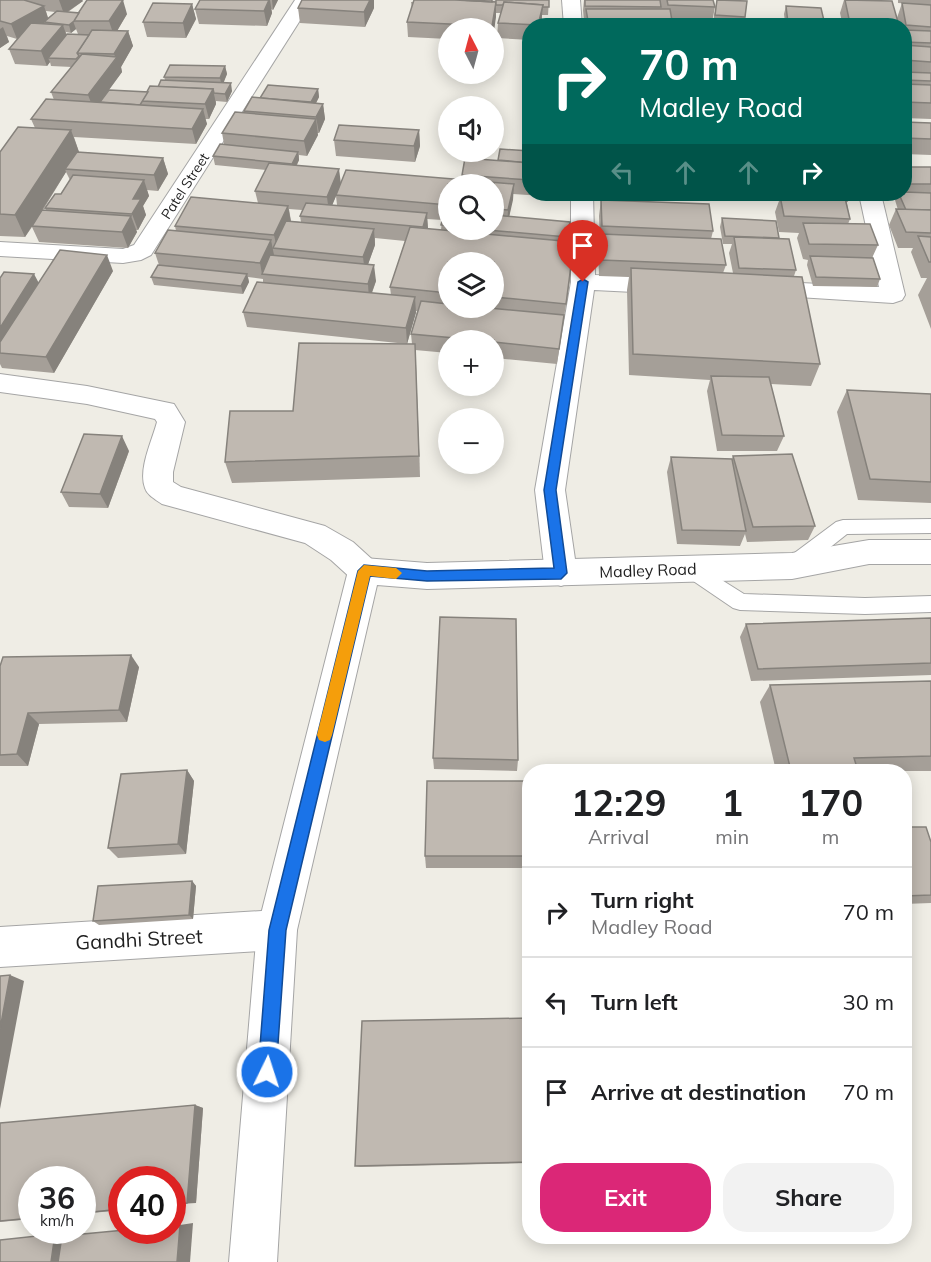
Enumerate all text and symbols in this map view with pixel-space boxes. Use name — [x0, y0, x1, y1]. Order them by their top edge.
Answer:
north arrow — [438, 18, 504, 84]
map controls — [438, 18, 504, 474]
text: 70 m — [639, 38, 739, 91]
icon: right — [540, 42, 618, 120]
text: Madley Road — [639, 90, 803, 124]
button: sound — [438, 96, 504, 162]
street label: Patel Street — [157, 149, 213, 222]
icon: left — [606, 156, 639, 189]
icon: ahead — [669, 156, 702, 189]
icon: ahead — [732, 156, 765, 189]
icon: right — [795, 156, 828, 189]
button: search — [438, 174, 504, 240]
pin — [557, 220, 608, 282]
icon: arrive — [566, 229, 599, 262]
button: layers — [438, 252, 504, 318]
button: + — [438, 330, 504, 396]
button: − — [438, 408, 504, 474]
street label: Madley Road — [599, 558, 697, 582]
text: 12:29 — [571, 780, 666, 825]
text: 1 — [721, 780, 743, 825]
text: 170 — [798, 780, 863, 825]
text: Arrival — [588, 824, 649, 849]
text: min — [715, 824, 749, 849]
text: m — [822, 824, 839, 849]
text: Turn right — [591, 886, 694, 914]
icon: right — [540, 896, 573, 929]
text: 70 m — [843, 898, 894, 926]
text: Madley Road — [591, 914, 713, 939]
street label: Gandhi Street — [75, 923, 203, 955]
icon: left — [540, 986, 573, 1019]
text: Turn left — [591, 988, 678, 1016]
text: 30 m — [843, 988, 894, 1016]
position arrow — [235, 1040, 299, 1104]
icon: arrive — [540, 1076, 573, 1109]
text: Arrive at destination — [591, 1078, 806, 1106]
text: 70 m — [843, 1078, 894, 1106]
button: Exit — [540, 1163, 711, 1232]
button: Share — [723, 1163, 894, 1232]
speed limit sign: 40 — [108, 1166, 186, 1244]
text: 36 — [39, 1179, 75, 1217]
text: km/h — [40, 1211, 74, 1230]

